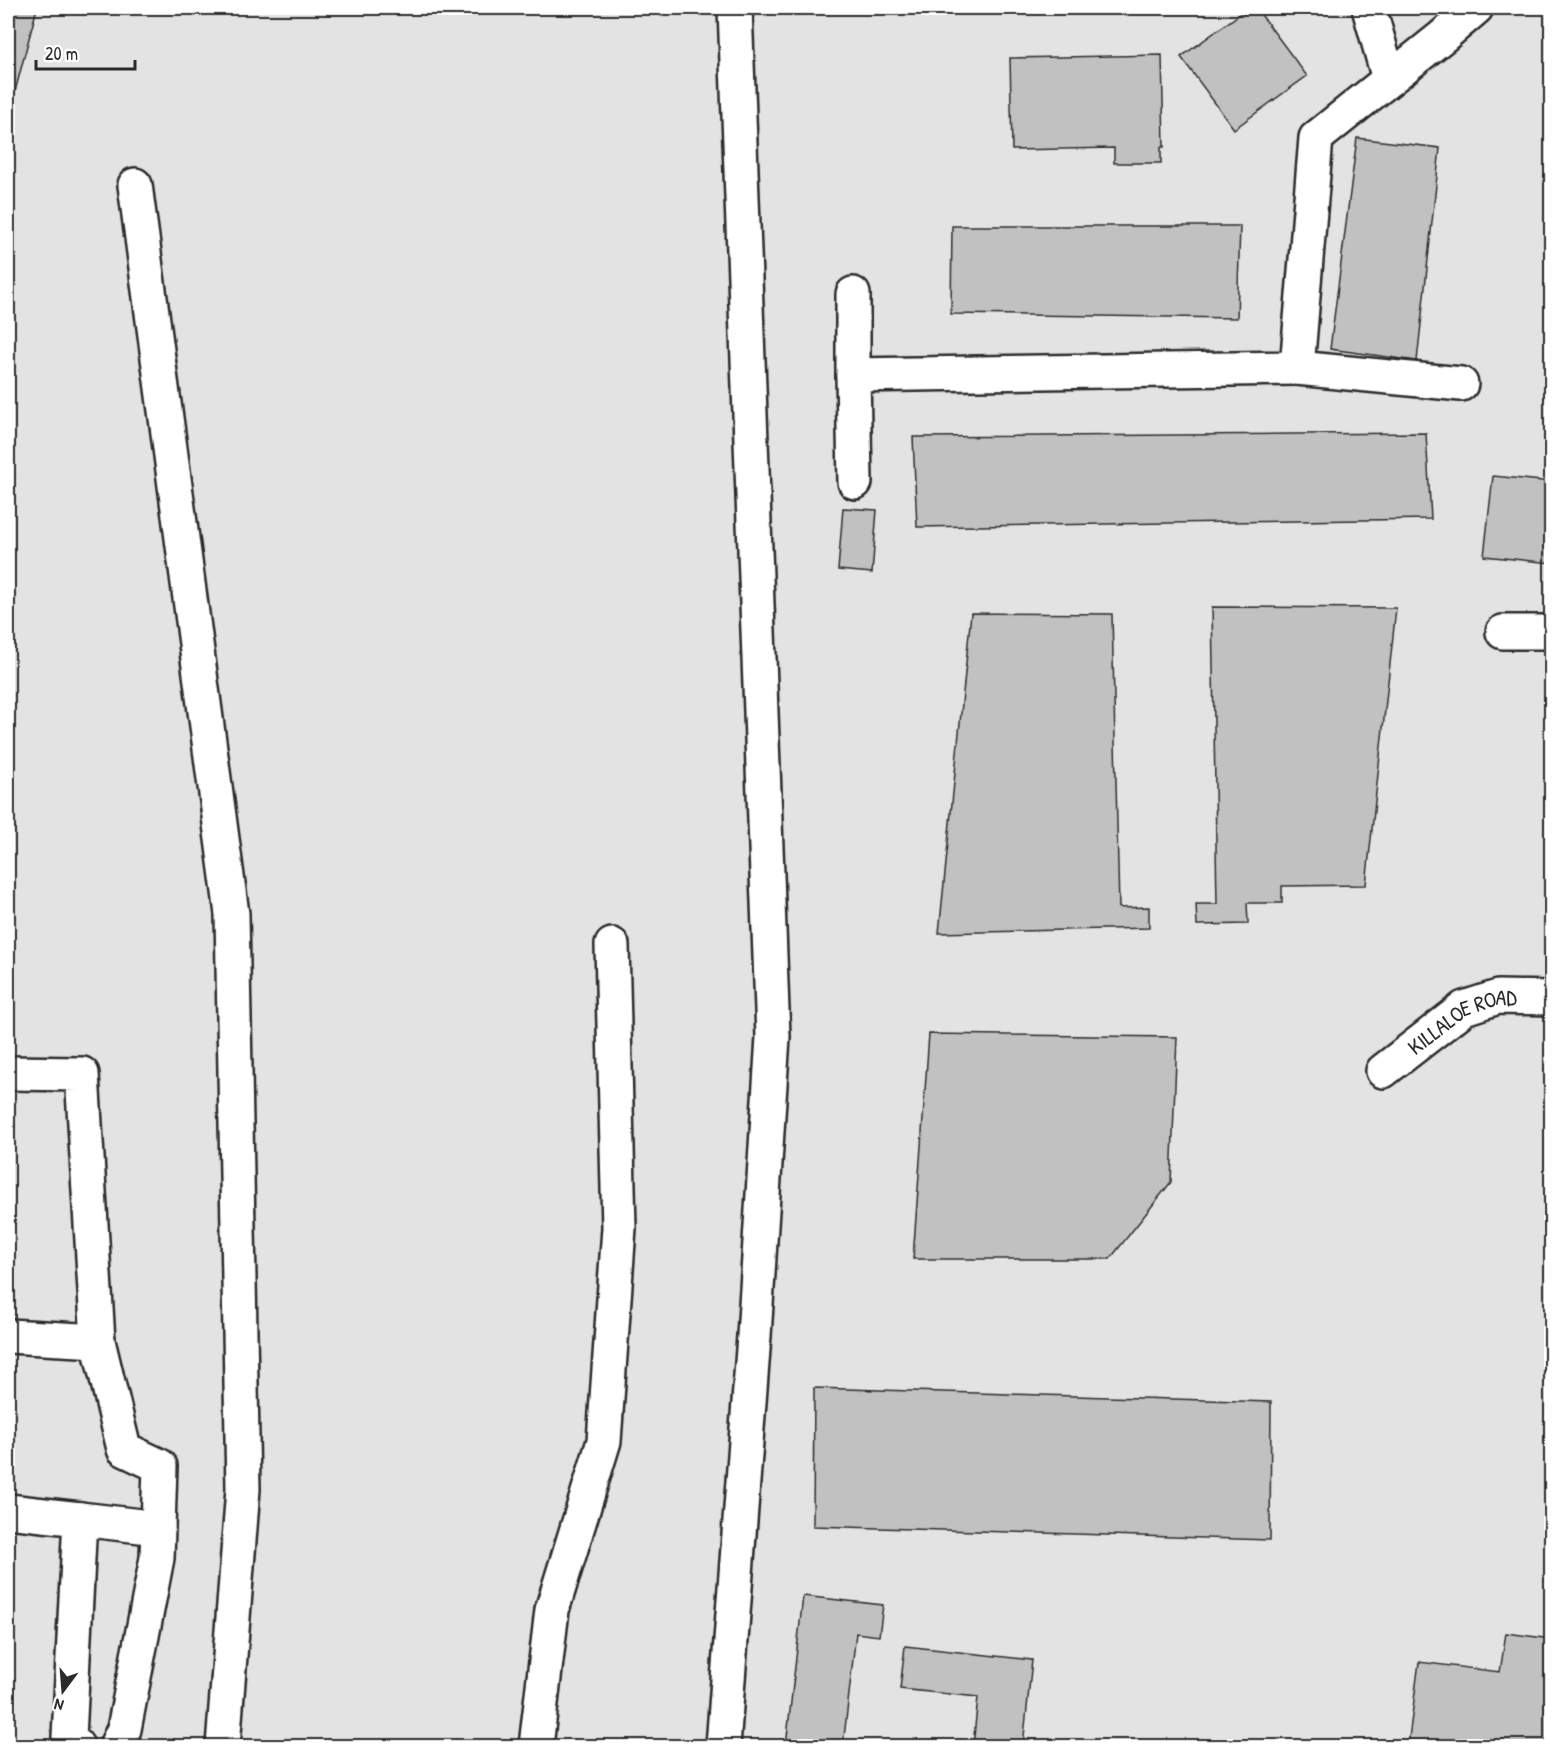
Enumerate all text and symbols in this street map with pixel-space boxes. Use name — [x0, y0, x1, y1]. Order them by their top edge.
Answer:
scale bar — [36, 33, 135, 71]
text: 20 m — [45, 41, 78, 66]
street label: KILLALOE ROAD — [1401, 982, 1518, 1061]
north arrow — [33, 1661, 93, 1721]
text: N — [51, 1694, 66, 1717]

